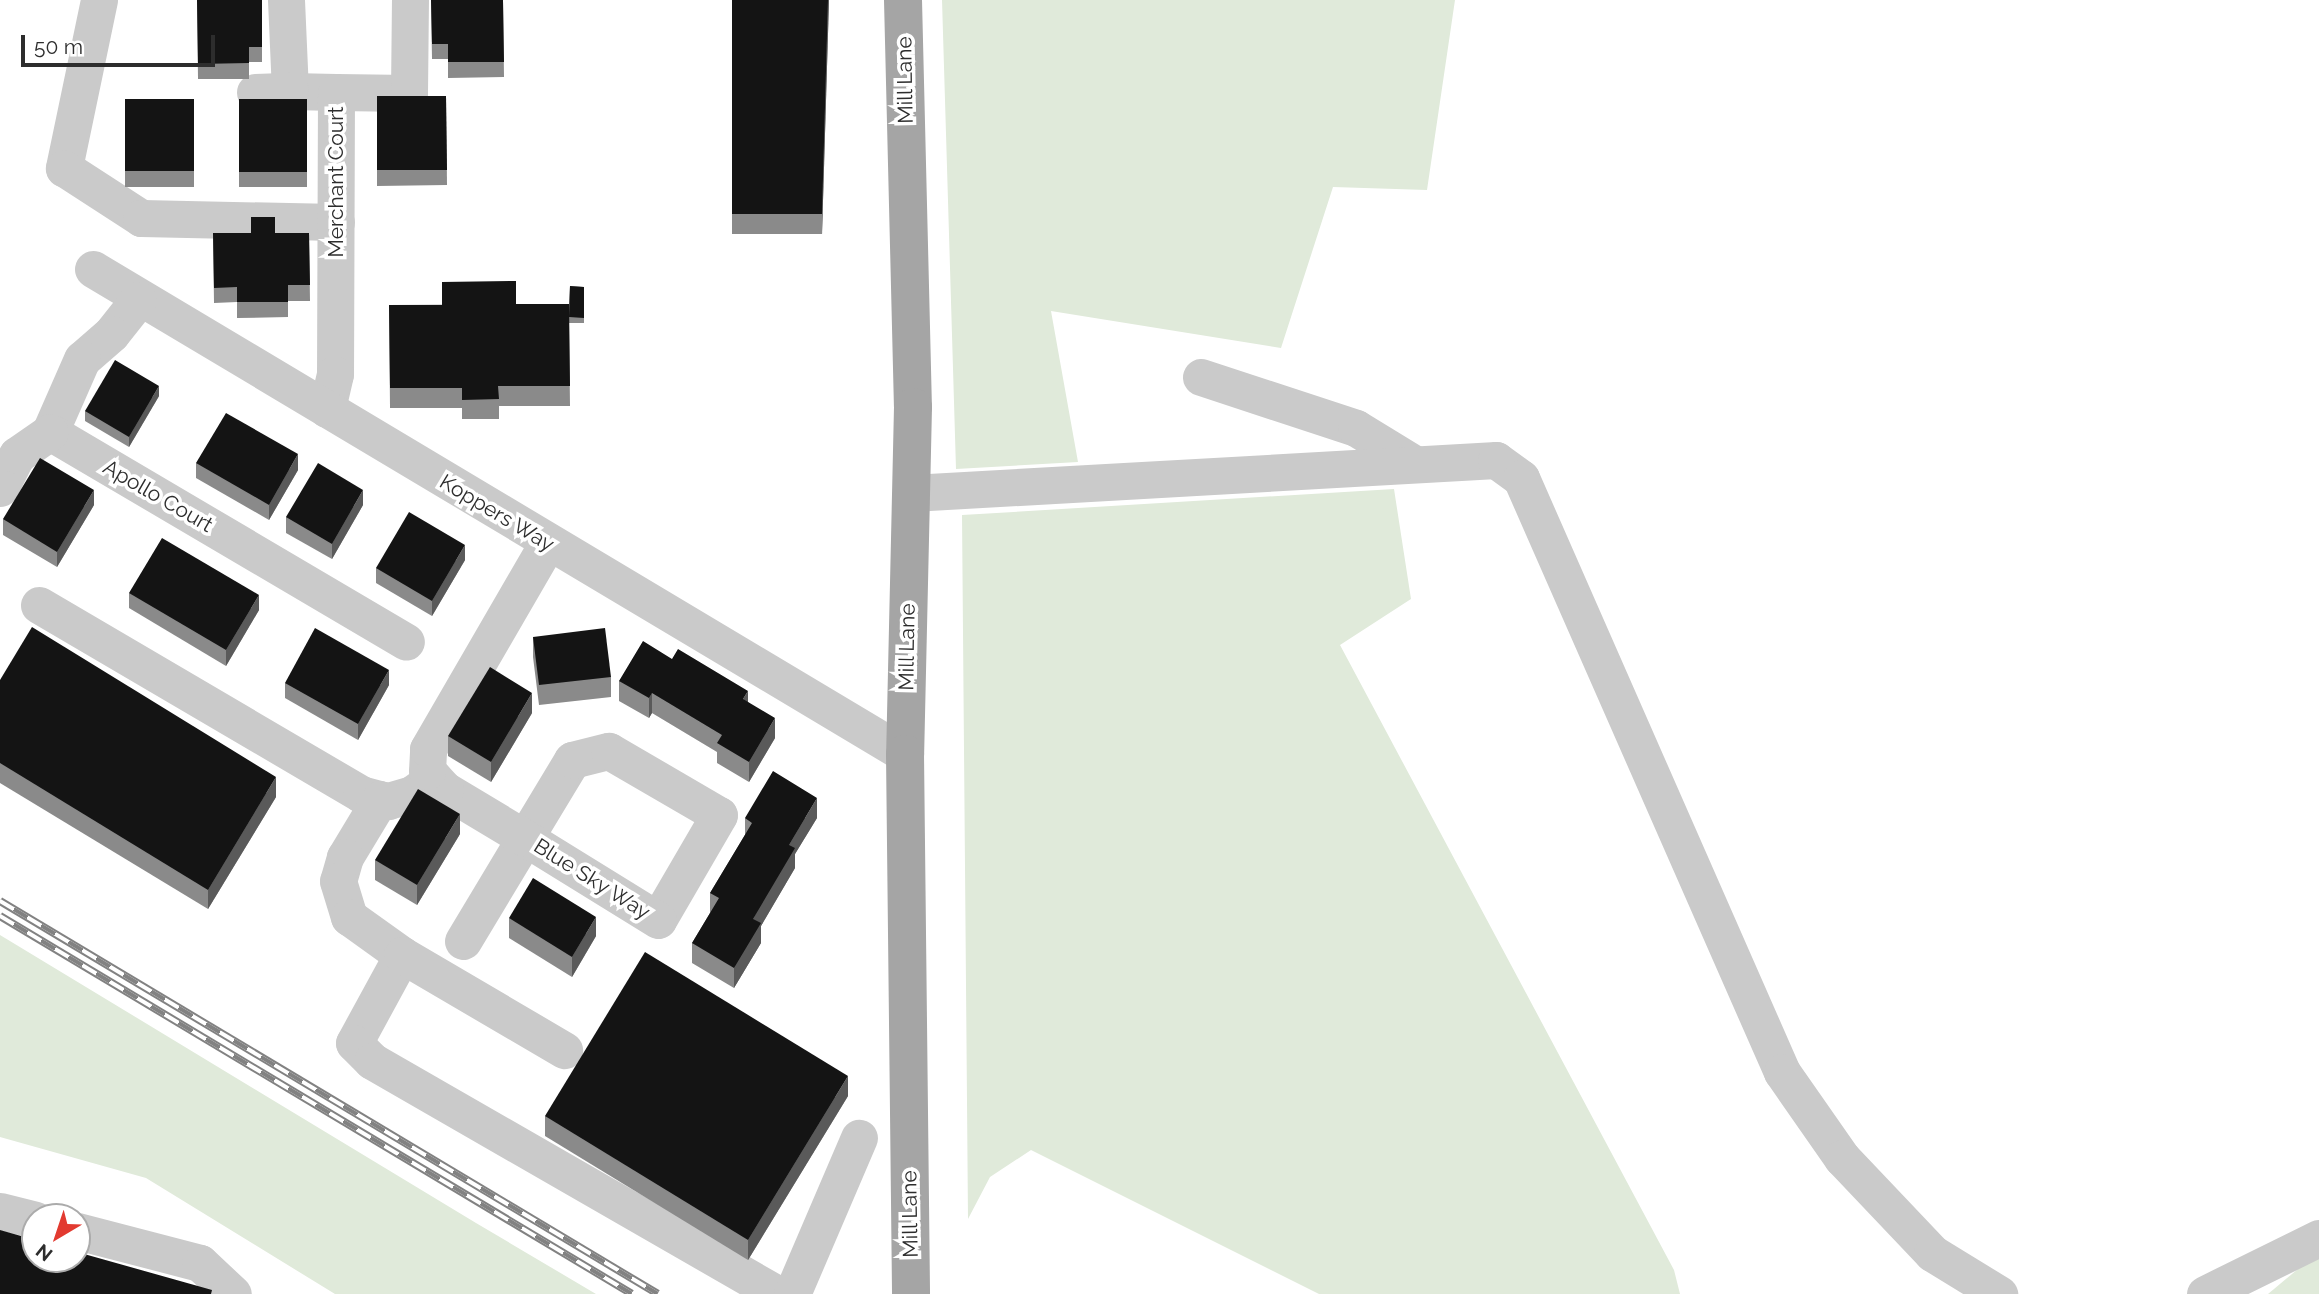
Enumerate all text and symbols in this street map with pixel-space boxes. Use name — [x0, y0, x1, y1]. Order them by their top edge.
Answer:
scale bar — [24, 21, 219, 65]
text: 50 m — [34, 34, 83, 59]
street label: Mill Lane — [892, 36, 918, 124]
street label: Merchant Court — [323, 106, 349, 258]
street label: Apollo Court — [99, 454, 217, 538]
street label: Koppers Way — [435, 469, 559, 557]
street label: Mill Lane — [894, 603, 920, 691]
street label: Blue Sky Way — [529, 833, 655, 925]
street label: Mill Lane — [897, 1170, 923, 1258]
north arrow — [21, 1203, 91, 1273]
text: N — [31, 1240, 57, 1266]

